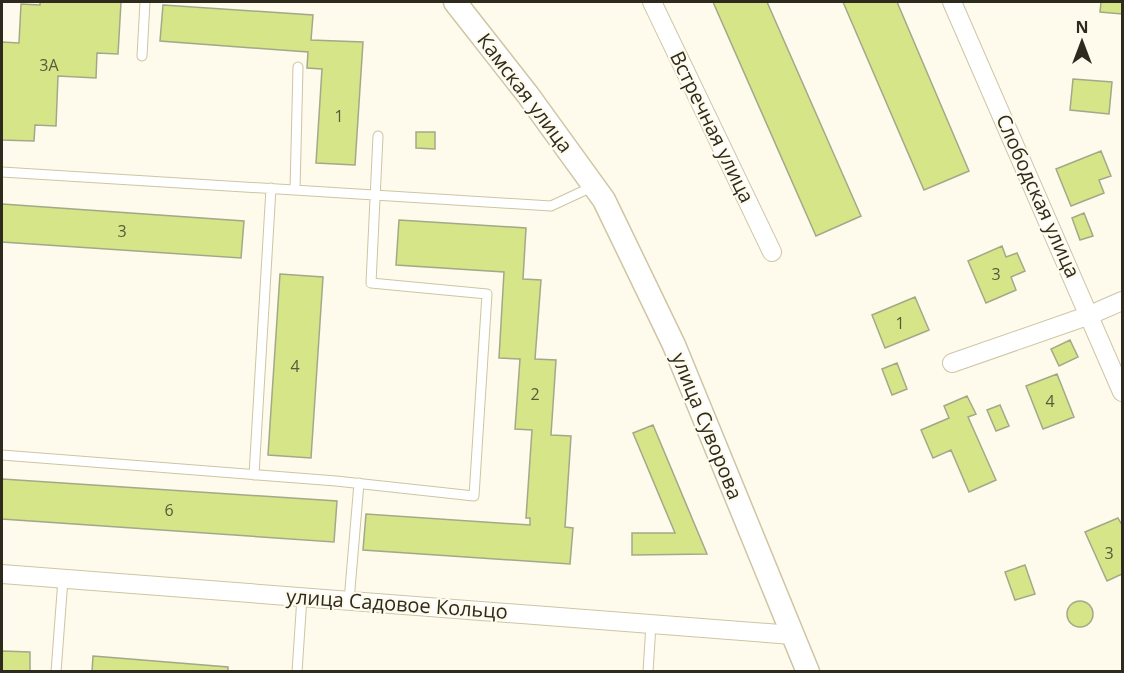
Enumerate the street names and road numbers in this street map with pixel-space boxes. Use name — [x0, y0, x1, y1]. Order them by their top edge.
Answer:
street label: Камская улица — [472, 27, 579, 158]
street label: Встречная улица — [664, 47, 761, 207]
street label: Слободская улица — [990, 110, 1087, 282]
street label: улица Суворова — [666, 348, 749, 503]
street label: улица Садовое Кольцо — [285, 582, 509, 625]

